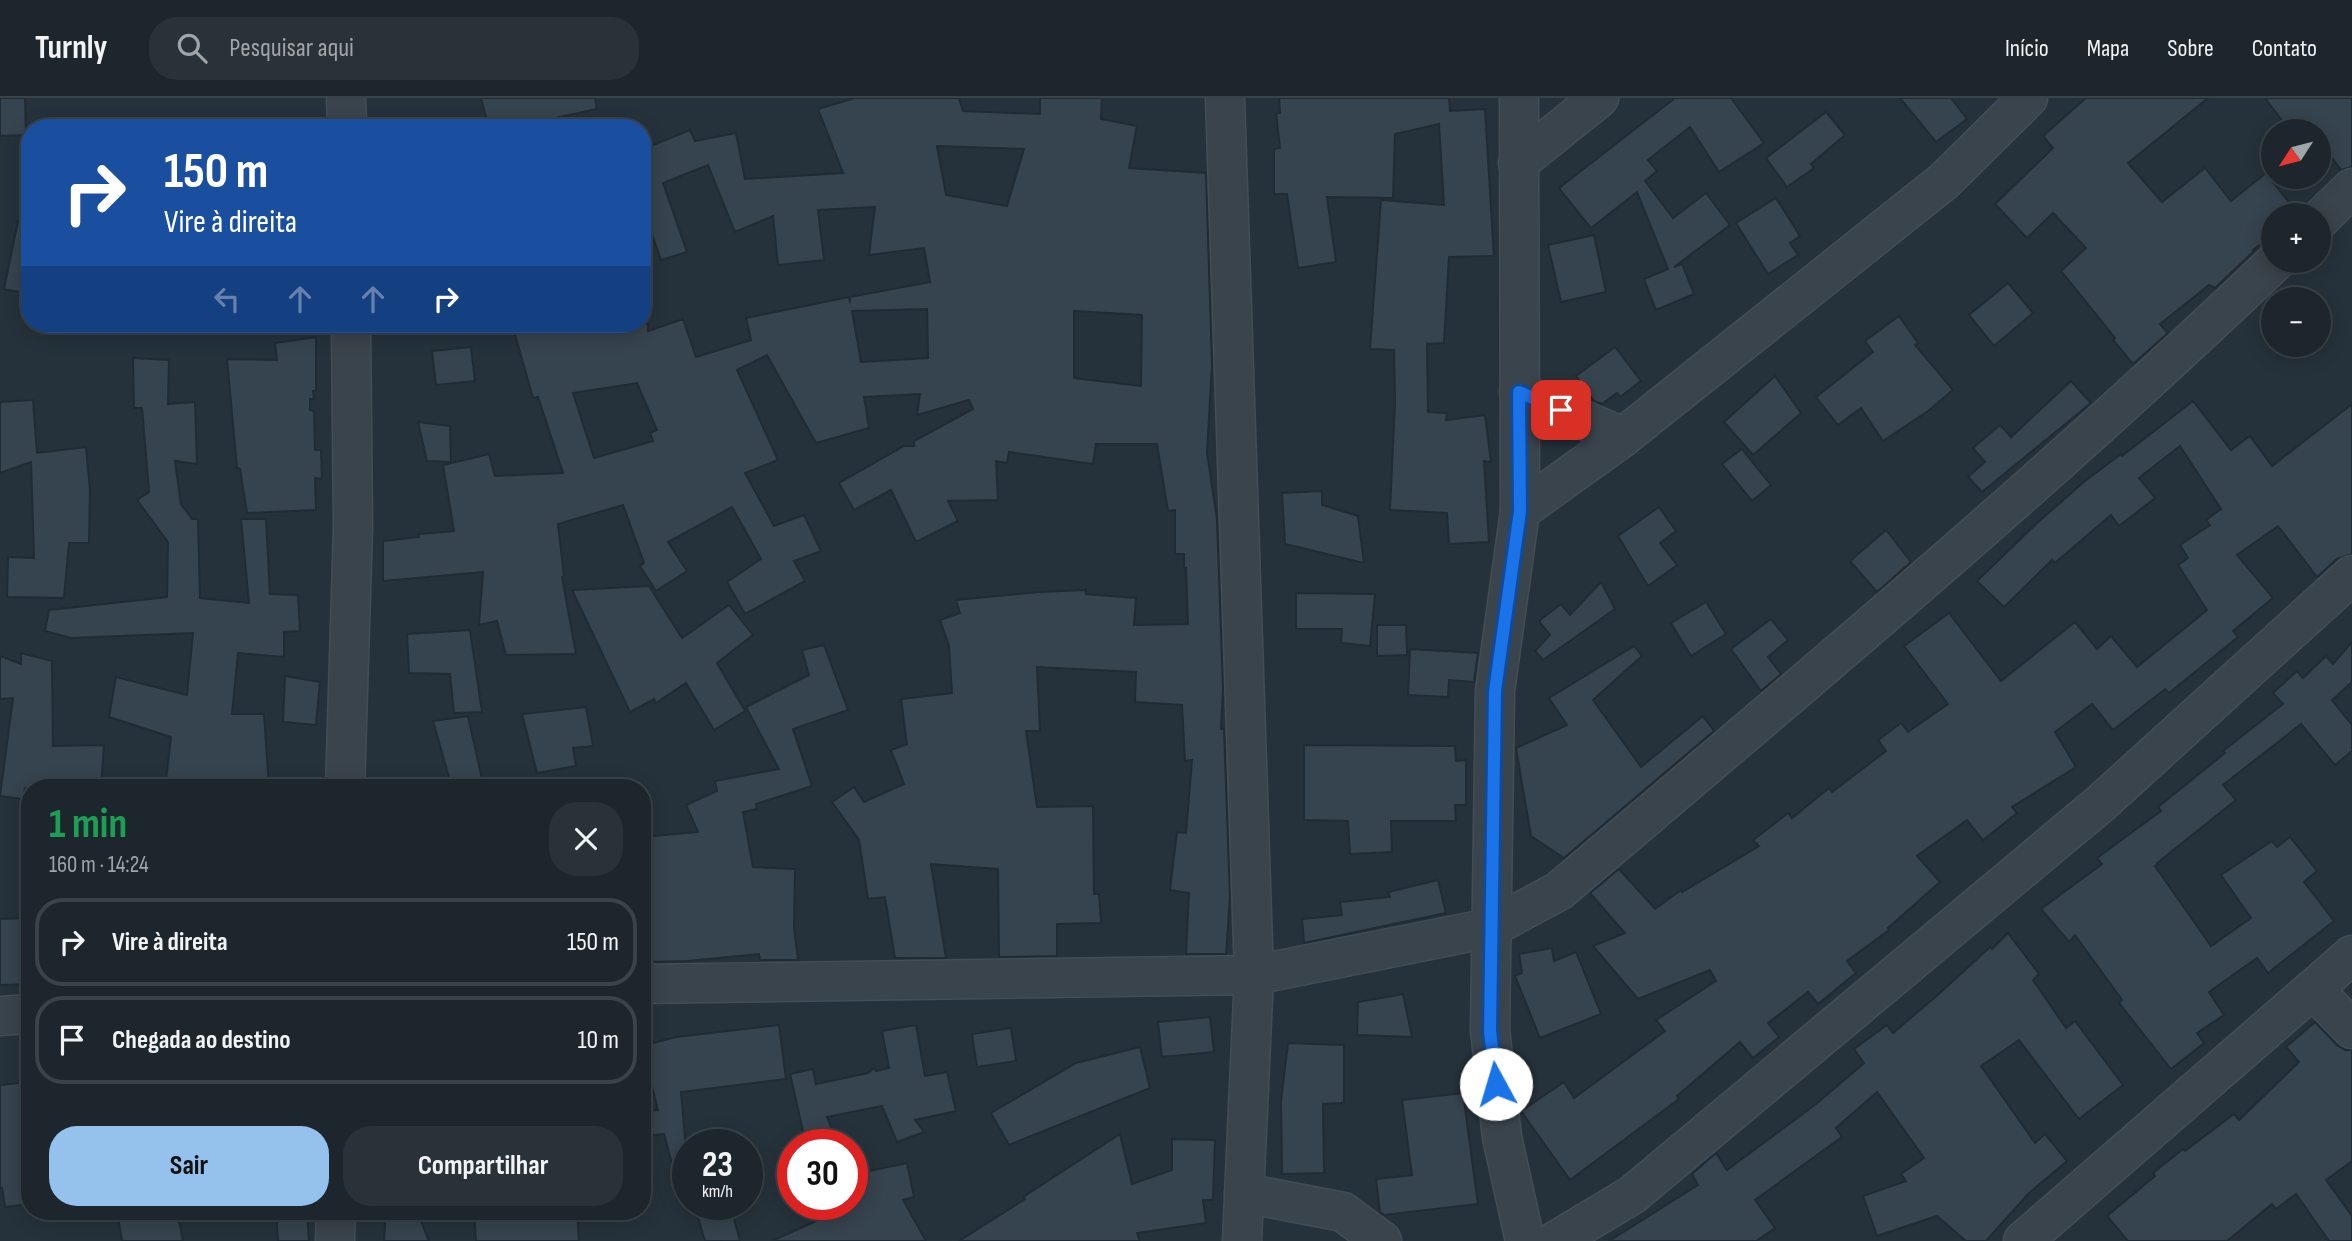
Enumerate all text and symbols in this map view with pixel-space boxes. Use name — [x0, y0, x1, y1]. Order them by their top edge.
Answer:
search box — [149, 17, 639, 80]
text: Turnly — [35, 28, 107, 68]
icon: search — [173, 29, 211, 67]
text: Pesquisar aqui — [229, 33, 354, 64]
text: Início — [2005, 34, 2049, 63]
text: Mapa — [2087, 34, 2129, 63]
text: Sobre — [2167, 34, 2214, 63]
text: Contato — [2252, 34, 2317, 63]
north arrow — [2261, 119, 2331, 189]
map controls — [2261, 119, 2331, 357]
text: 150 m — [164, 143, 268, 202]
icon: right — [49, 147, 140, 238]
text: Vire à direita — [164, 203, 297, 242]
button: + — [2261, 203, 2331, 273]
icon: left — [208, 280, 246, 318]
icon: ahead — [281, 280, 319, 318]
icon: ahead — [354, 280, 392, 318]
icon: right — [427, 280, 465, 318]
button: − — [2261, 287, 2331, 357]
pin — [1531, 380, 1591, 440]
icon: arrive — [1542, 391, 1580, 429]
text: 1 min — [49, 799, 127, 850]
button: close — [549, 802, 623, 876]
text: 160 m · 14:24 — [49, 851, 149, 879]
icon: right — [53, 923, 91, 961]
text: Vire à direita — [112, 927, 228, 958]
text: 150 m — [567, 927, 619, 958]
icon: arrive — [53, 1021, 91, 1059]
text: Chegada ao destino — [112, 1025, 291, 1056]
text: 10 m — [577, 1025, 619, 1056]
position arrow — [1459, 1047, 1533, 1121]
button: Sair — [49, 1126, 329, 1206]
button: Compartilhar — [343, 1126, 623, 1206]
speed limit sign: 30 — [777, 1129, 868, 1220]
text: 23 — [702, 1144, 733, 1187]
text: km/h — [702, 1181, 733, 1202]

